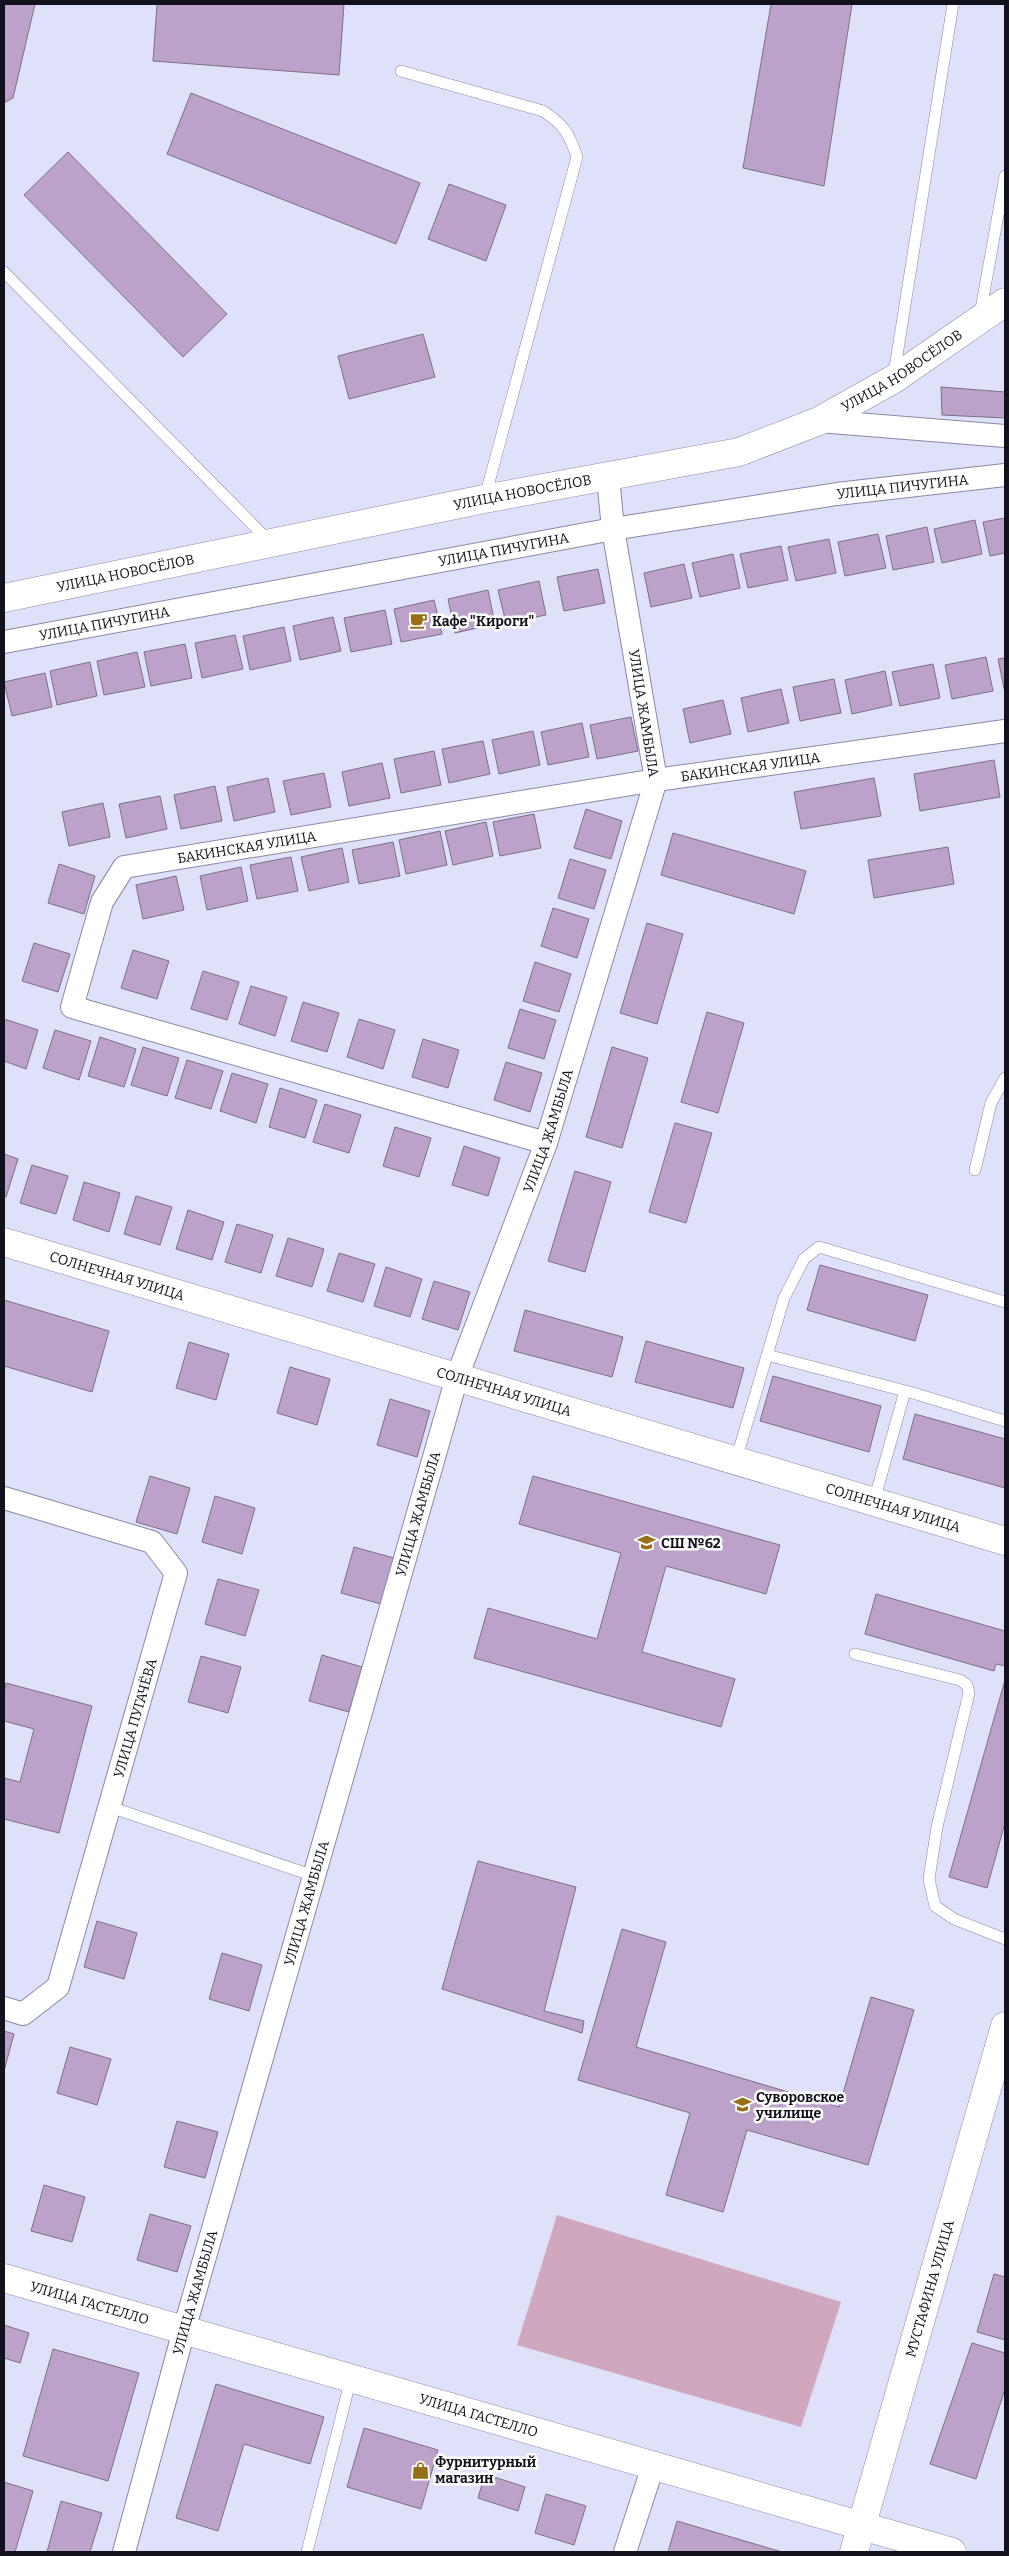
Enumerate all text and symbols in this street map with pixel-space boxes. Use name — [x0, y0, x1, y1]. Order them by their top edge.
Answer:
street label: УЛИЦА НОВОСЁЛОВ — [838, 326, 966, 416]
street label: УЛИЦА НОВОСЁЛОВ — [452, 471, 593, 514]
street label: УЛИЦА ПИЧУГИНА — [836, 471, 969, 503]
street label: УЛИЦА ПИЧУГИНА — [437, 529, 570, 570]
street label: УЛИЦА НОВОСЁЛОВ — [55, 551, 196, 596]
street label: УЛИЦА ПИЧУГИНА — [38, 603, 171, 644]
cafe icon: Кафе "Кироги" — [408, 611, 428, 631]
place label: Кафе "Кироги" — [432, 613, 534, 630]
street label: УЛИЦА ЖАМБЫЛА — [625, 648, 662, 778]
street label: БАКИНСКАЯ УЛИЦА — [680, 749, 821, 785]
street label: БАКИНСКАЯ УЛИЦА — [176, 828, 318, 867]
street label: УЛИЦА ЖАМБЫЛА — [520, 1067, 577, 1195]
street label: СОЛНЕЧНАЯ УЛИЦА — [47, 1248, 187, 1304]
street label: СОЛНЕЧНАЯ УЛИЦА — [434, 1364, 574, 1420]
street label: УЛИЦА ЖАМБЫЛА — [392, 1449, 444, 1578]
street label: СОЛНЕЧНАЯ УЛИЦА — [823, 1480, 963, 1536]
school or university icon: СШ №62 — [637, 1533, 657, 1553]
place label: СШ №62 — [661, 1535, 721, 1552]
street label: УЛИЦА ПУГАЧЁВА — [110, 1656, 161, 1780]
street label: УЛИЦА ЖАМБЫЛА — [281, 1839, 333, 1968]
place label: Суворовское училище — [755, 2089, 844, 2122]
school or university icon: Суворовское училище — [732, 2095, 752, 2115]
street label: МУСТАФИНА УЛИЦА — [902, 2218, 958, 2359]
street label: УЛИЦА ЖАМБЫЛА — [170, 2228, 221, 2357]
street label: УЛИЦА ГАСТЕЛЛО — [28, 2278, 151, 2328]
street label: УЛИЦА ГАСТЕЛЛО — [417, 2390, 540, 2441]
place label: Фурнитурный магазин — [435, 2454, 537, 2487]
shop icon: Фурнитурный магазин — [411, 2460, 431, 2480]

